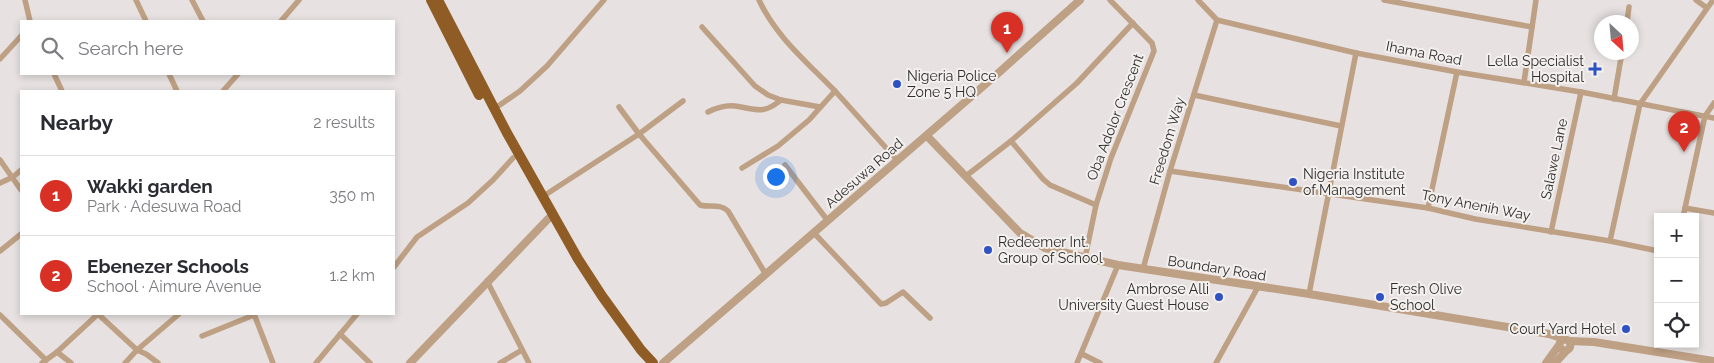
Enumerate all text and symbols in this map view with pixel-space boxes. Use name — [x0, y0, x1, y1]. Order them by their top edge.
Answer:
pin: 1 — [991, 12, 1023, 53]
north arrow — [1594, 15, 1639, 60]
search box — [20, 20, 395, 75]
icon: search — [38, 34, 66, 62]
text: Search here — [78, 37, 184, 59]
street label: Ihama Road — [1385, 38, 1463, 68]
street label: Oba Adolor Crescent — [1083, 51, 1147, 183]
place label: Lella Specialist Hospital — [1487, 53, 1584, 85]
marker: Lella Specialist Hospital — [1588, 62, 1602, 76]
place label: Nigeria Police Zone 5 HQ — [907, 68, 997, 100]
marker: Nigeria Police Zone 5 HQ — [891, 78, 903, 90]
street label: Freedom Way — [1146, 95, 1188, 187]
text: Nearby — [40, 110, 113, 135]
pin: 2 — [1668, 111, 1700, 152]
text: 2 results — [313, 113, 375, 132]
street label: Salawe Lane — [1538, 117, 1570, 201]
street label: Adesuwa Road — [822, 135, 906, 211]
your location — [763, 164, 789, 190]
place label: Nigeria Institute of Management — [1303, 166, 1406, 198]
text: Wakki garden — [87, 175, 213, 197]
marker: Nigeria Institute of Management — [1287, 176, 1299, 188]
text: 1 — [52, 186, 60, 205]
text: 350 m — [329, 186, 375, 205]
street label: Tony Anenih Way — [1420, 187, 1532, 224]
text: Park · Adesuwa Road — [87, 197, 242, 216]
map controls — [1654, 213, 1699, 348]
button: + — [1654, 213, 1699, 258]
place label: Redeemer Int. Group of School — [998, 234, 1103, 266]
marker: Redeemer Int. Group of School — [982, 244, 994, 256]
street label: Boundary Road — [1166, 252, 1268, 284]
text: Ebenezer Schools — [87, 255, 249, 277]
button: − — [1654, 258, 1699, 303]
text: 2 — [51, 266, 61, 285]
text: 1.2 km — [330, 266, 375, 285]
text: School · Aimure Avenue — [87, 277, 261, 296]
place label: Ambrose Alli University Guest House — [1058, 281, 1209, 313]
place label: Fresh Olive School — [1390, 281, 1462, 313]
marker: Ambrose Alli University Guest House — [1213, 291, 1225, 303]
marker: Fresh Olive School — [1374, 291, 1386, 303]
button: locate — [1654, 303, 1699, 348]
place label: Court Yard Hotel — [1510, 321, 1616, 337]
marker: Court Yard Hotel — [1620, 323, 1632, 335]

